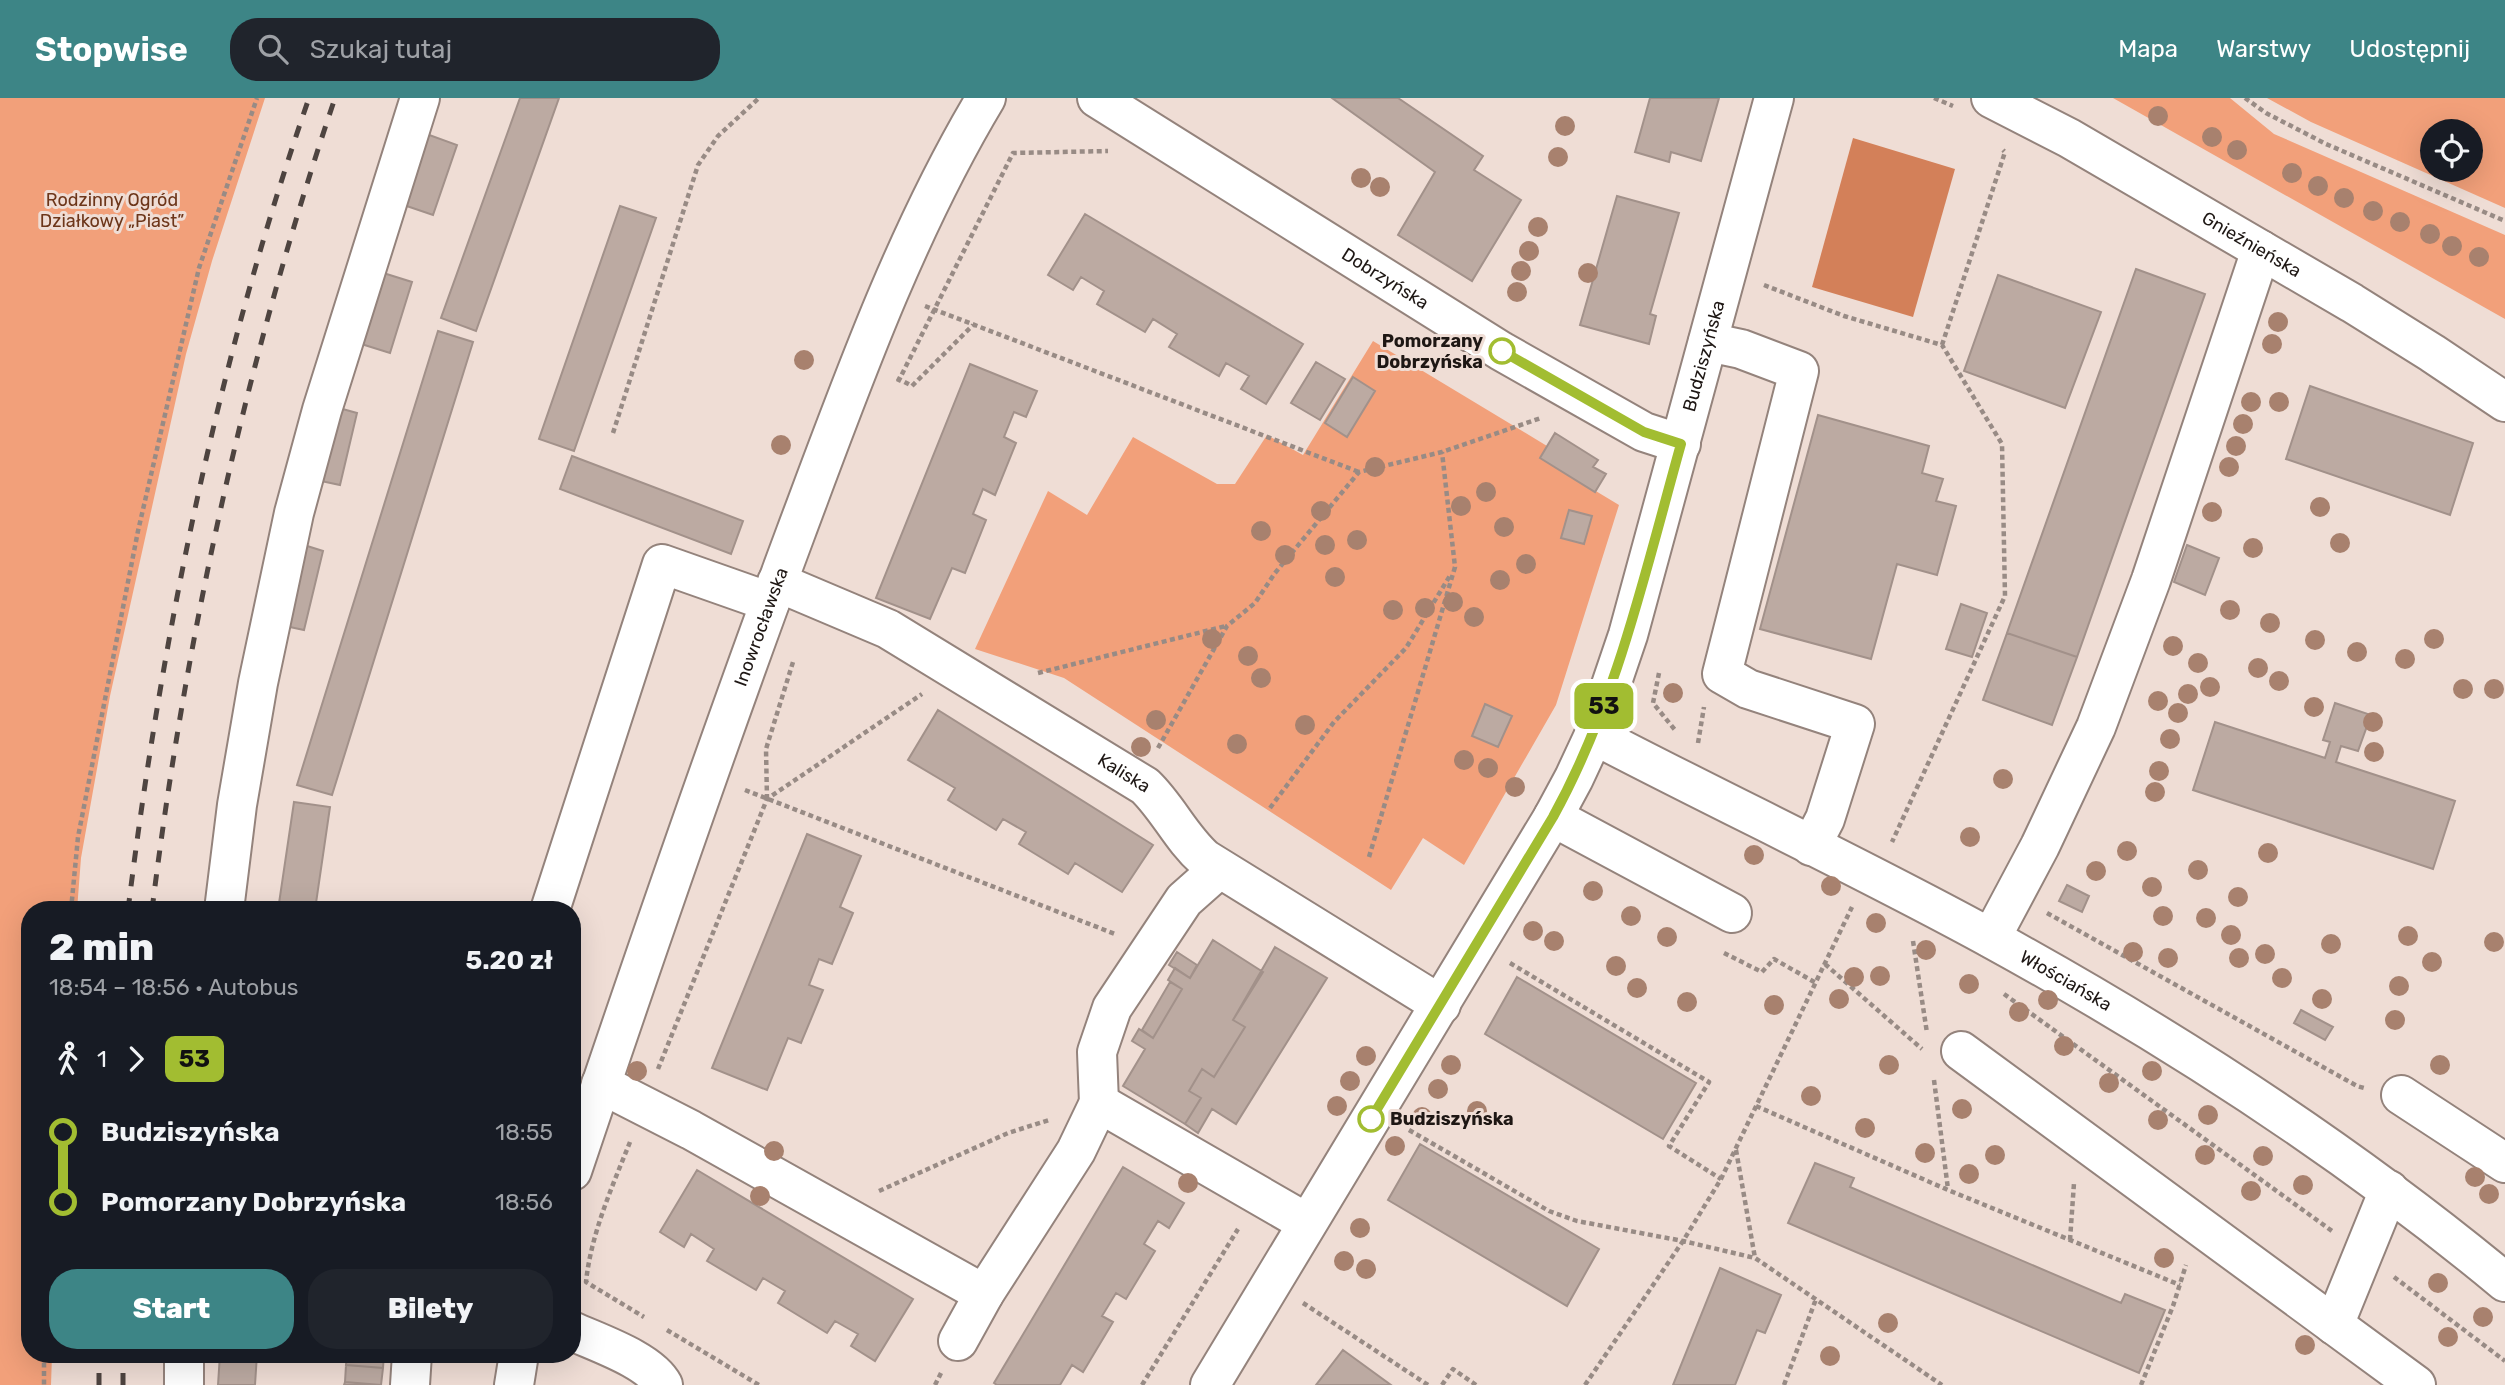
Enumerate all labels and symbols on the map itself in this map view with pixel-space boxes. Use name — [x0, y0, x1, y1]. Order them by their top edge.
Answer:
park label: Rodzinny Ogród Działkowy „Piast” — [40, 189, 184, 232]
street label: Gnieźnieńska — [2198, 207, 2305, 282]
street label: Dobrzyńska — [1338, 243, 1433, 314]
street label: Budziszyńska — [1678, 298, 1729, 414]
place label: Pomorzany Dobrzyńska — [1376, 330, 1483, 373]
marker: Pomorzany Dobrzyńska — [1489, 338, 1515, 364]
street label: Inowrocławska — [729, 565, 793, 689]
line badge: 53 — [1572, 683, 1636, 729]
street label: Kaliska — [1094, 749, 1154, 798]
street label: Włościańska — [2016, 946, 2116, 1016]
marker: Budziszyńska — [1358, 1106, 1384, 1132]
place label: Budziszyńska — [1390, 1108, 1514, 1130]

